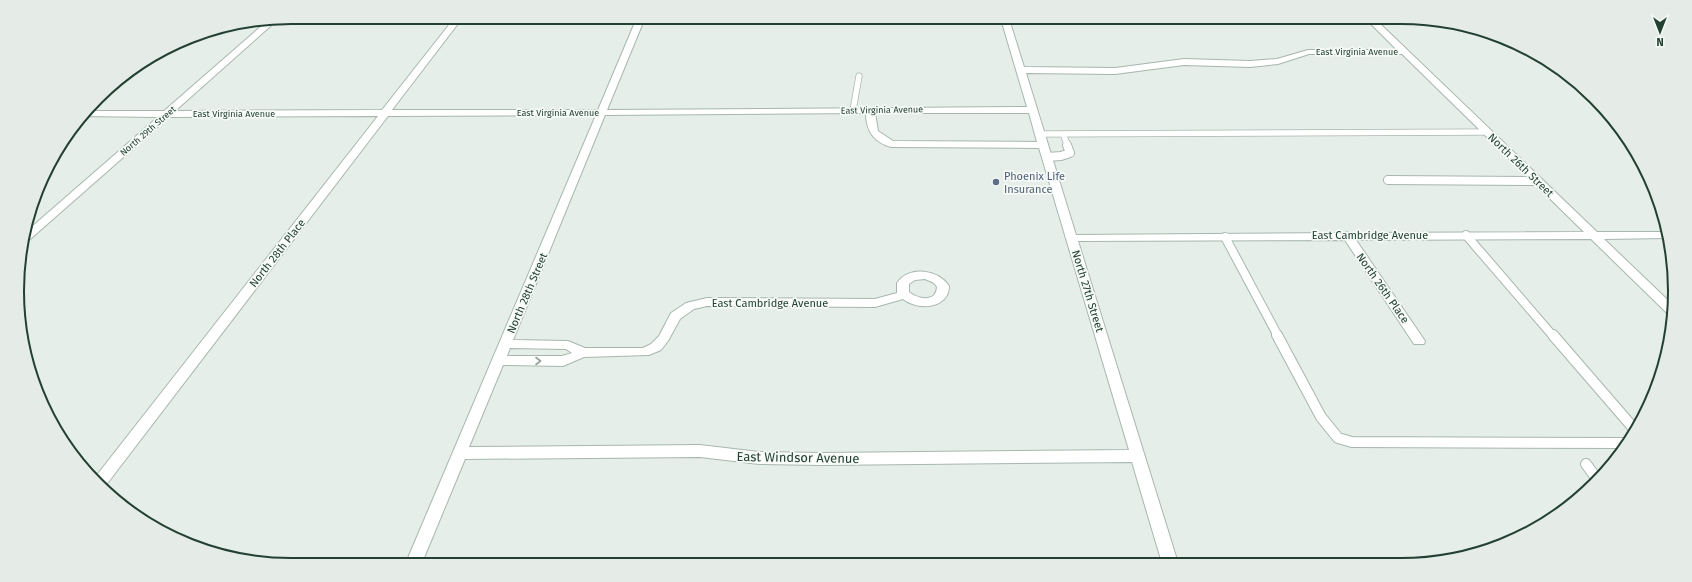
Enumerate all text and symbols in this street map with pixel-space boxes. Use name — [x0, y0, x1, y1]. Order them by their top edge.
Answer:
north arrow — [1640, 12, 1680, 52]
text: N — [1656, 35, 1664, 48]
street label: East Virginia Avenue — [1316, 47, 1398, 57]
street label: North 29th Street — [118, 104, 178, 158]
street label: East Virginia Avenue — [841, 104, 923, 116]
street label: East Virginia Avenue — [517, 108, 599, 118]
street label: East Virginia Avenue — [193, 109, 275, 119]
street label: North 26th Street — [1485, 131, 1556, 200]
place label: Phoenix Life Insurance — [1004, 170, 1065, 196]
marker: Phoenix Life Insurance — [991, 177, 1001, 187]
street label: North 28th Place — [247, 217, 308, 290]
street label: East Cambridge Avenue — [1312, 229, 1428, 242]
street label: North 27th Street — [1069, 249, 1106, 334]
street label: North 28th Street — [505, 251, 550, 335]
street label: North 26th Place — [1354, 251, 1412, 326]
street label: East Cambridge Avenue — [712, 297, 828, 310]
one-way arrow — [535, 357, 541, 365]
street label: East Windsor Avenue — [736, 449, 860, 466]

